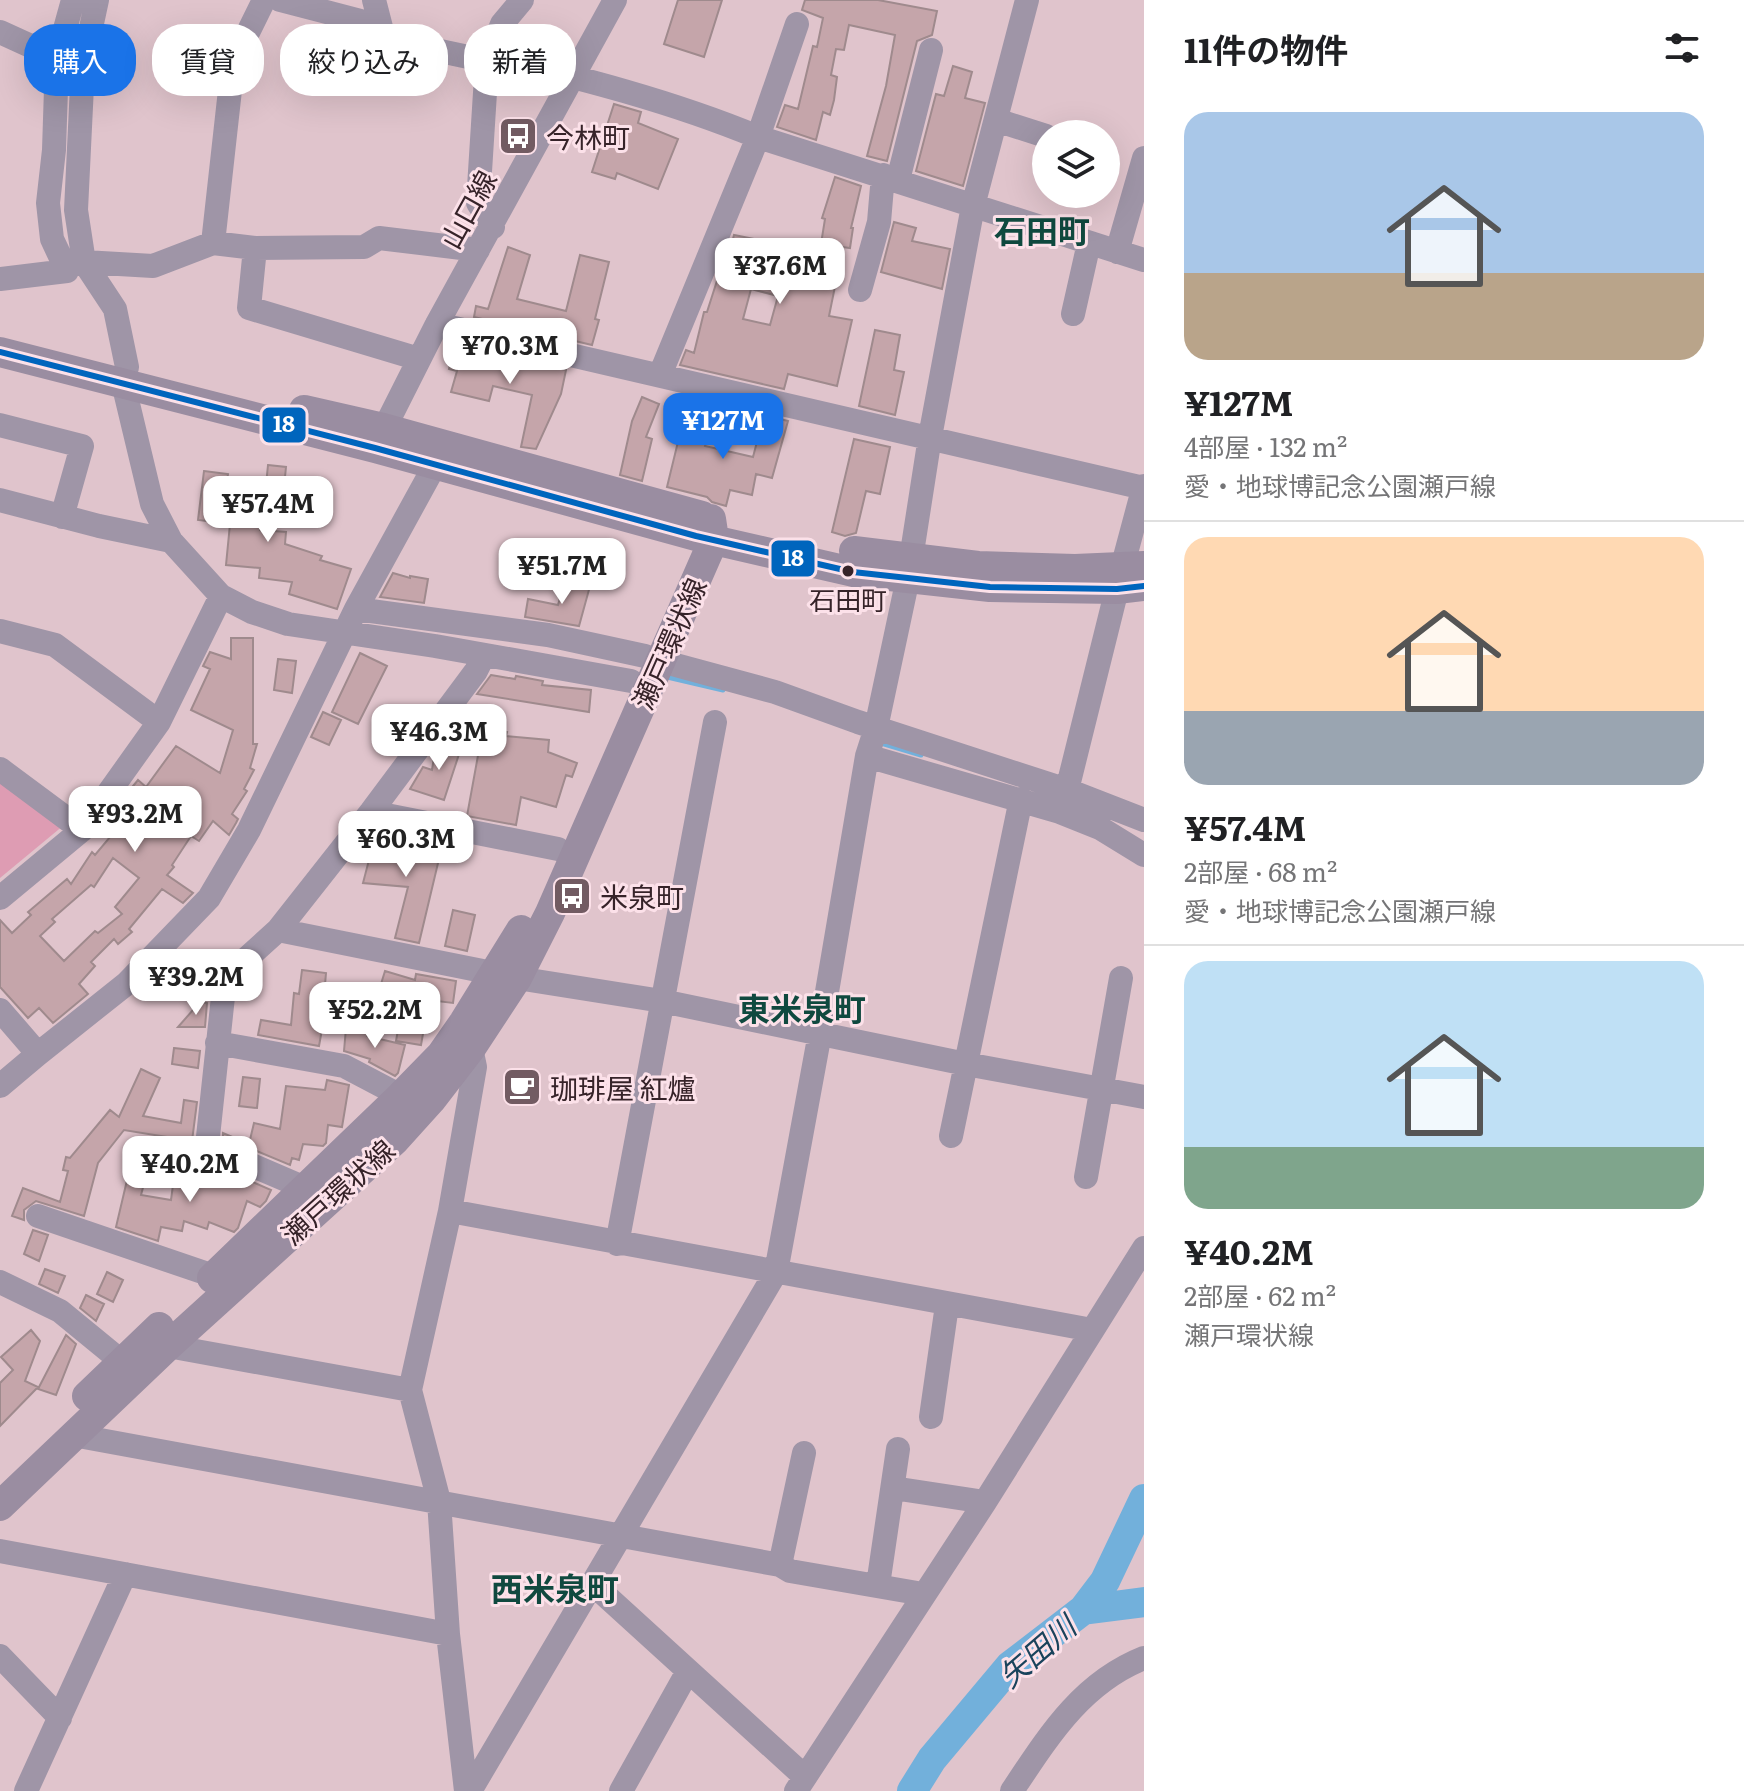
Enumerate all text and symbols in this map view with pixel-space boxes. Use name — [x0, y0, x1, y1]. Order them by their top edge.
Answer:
text: 11件の物件 — [1184, 23, 1348, 73]
chip: 購入 — [24, 24, 136, 96]
chip: 賃貸 — [152, 24, 264, 96]
chip: 絞り込み — [280, 24, 448, 96]
chip: 新着 — [464, 24, 576, 96]
icon: filters — [1660, 26, 1704, 70]
bus stop icon: 今林町 — [497, 115, 539, 157]
place label: 今林町 — [546, 115, 630, 157]
map controls — [1032, 120, 1120, 208]
button: layers — [1032, 120, 1120, 208]
street label: 山口線 — [428, 162, 506, 256]
icon: home — [1372, 164, 1516, 308]
district label: 石田町 — [994, 205, 1090, 253]
pin: ¥37.6M — [715, 238, 845, 306]
text: ¥37.6M — [733, 244, 827, 283]
pin: ¥70.3M — [445, 318, 575, 386]
text: ¥70.3M — [461, 324, 559, 363]
text: ¥127M — [1184, 376, 1293, 426]
pin: ¥127M — [667, 393, 779, 461]
text: ¥127M — [681, 399, 765, 438]
line badge: 18 — [261, 406, 307, 444]
text: 18 — [273, 406, 295, 439]
text: 4部屋 · 132 m² — [1184, 426, 1347, 465]
text: 愛・地球博記念公園瀬戸線 — [1184, 465, 1496, 504]
pin: ¥57.4M — [203, 476, 333, 544]
text: ¥57.4M — [221, 482, 315, 521]
pin: ¥51.7M — [497, 538, 627, 606]
line badge: 18 — [770, 539, 816, 578]
text: 18 — [782, 540, 804, 573]
text: ¥51.7M — [517, 544, 607, 583]
marker: 石田町 — [840, 563, 856, 579]
street label: 瀬戸環状線 — [620, 571, 716, 715]
place label: 石田町 — [809, 579, 887, 618]
icon: home — [1372, 589, 1516, 733]
pin: ¥46.3M — [374, 704, 504, 772]
text: ¥46.3M — [390, 710, 488, 749]
pin: ¥93.2M — [70, 786, 200, 854]
text: ¥93.2M — [87, 792, 183, 831]
text: ¥57.4M — [1184, 801, 1306, 851]
pin: ¥60.3M — [341, 811, 471, 879]
text: ¥60.3M — [356, 817, 456, 856]
text: 2部屋 · 68 m² — [1184, 851, 1337, 890]
bus stop icon: 米泉町 — [551, 875, 593, 917]
place label: 米泉町 — [600, 875, 684, 917]
text: 愛・地球博記念公園瀬戸線 — [1184, 890, 1496, 929]
pin: ¥39.2M — [131, 949, 261, 1017]
text: ¥39.2M — [148, 955, 244, 994]
pin: ¥52.2M — [310, 982, 440, 1050]
district label: 東米泉町 — [738, 983, 866, 1031]
text: ¥52.2M — [327, 988, 423, 1027]
icon: home — [1372, 1013, 1516, 1157]
cafe icon: 珈琲屋 紅爐 — [501, 1066, 543, 1108]
place label: 珈琲屋 紅爐 — [550, 1066, 696, 1108]
street label: 瀬戸環状線 — [271, 1129, 403, 1253]
pin: ¥40.2M — [125, 1136, 255, 1204]
text: ¥40.2M — [140, 1142, 240, 1181]
text: ¥40.2M — [1184, 1225, 1314, 1275]
text: 2部屋 · 62 m² — [1184, 1275, 1336, 1314]
text: 瀬戸環状線 — [1184, 1314, 1314, 1353]
district label: 西米泉町 — [491, 1563, 619, 1611]
water label: 矢田川 — [988, 1602, 1087, 1696]

